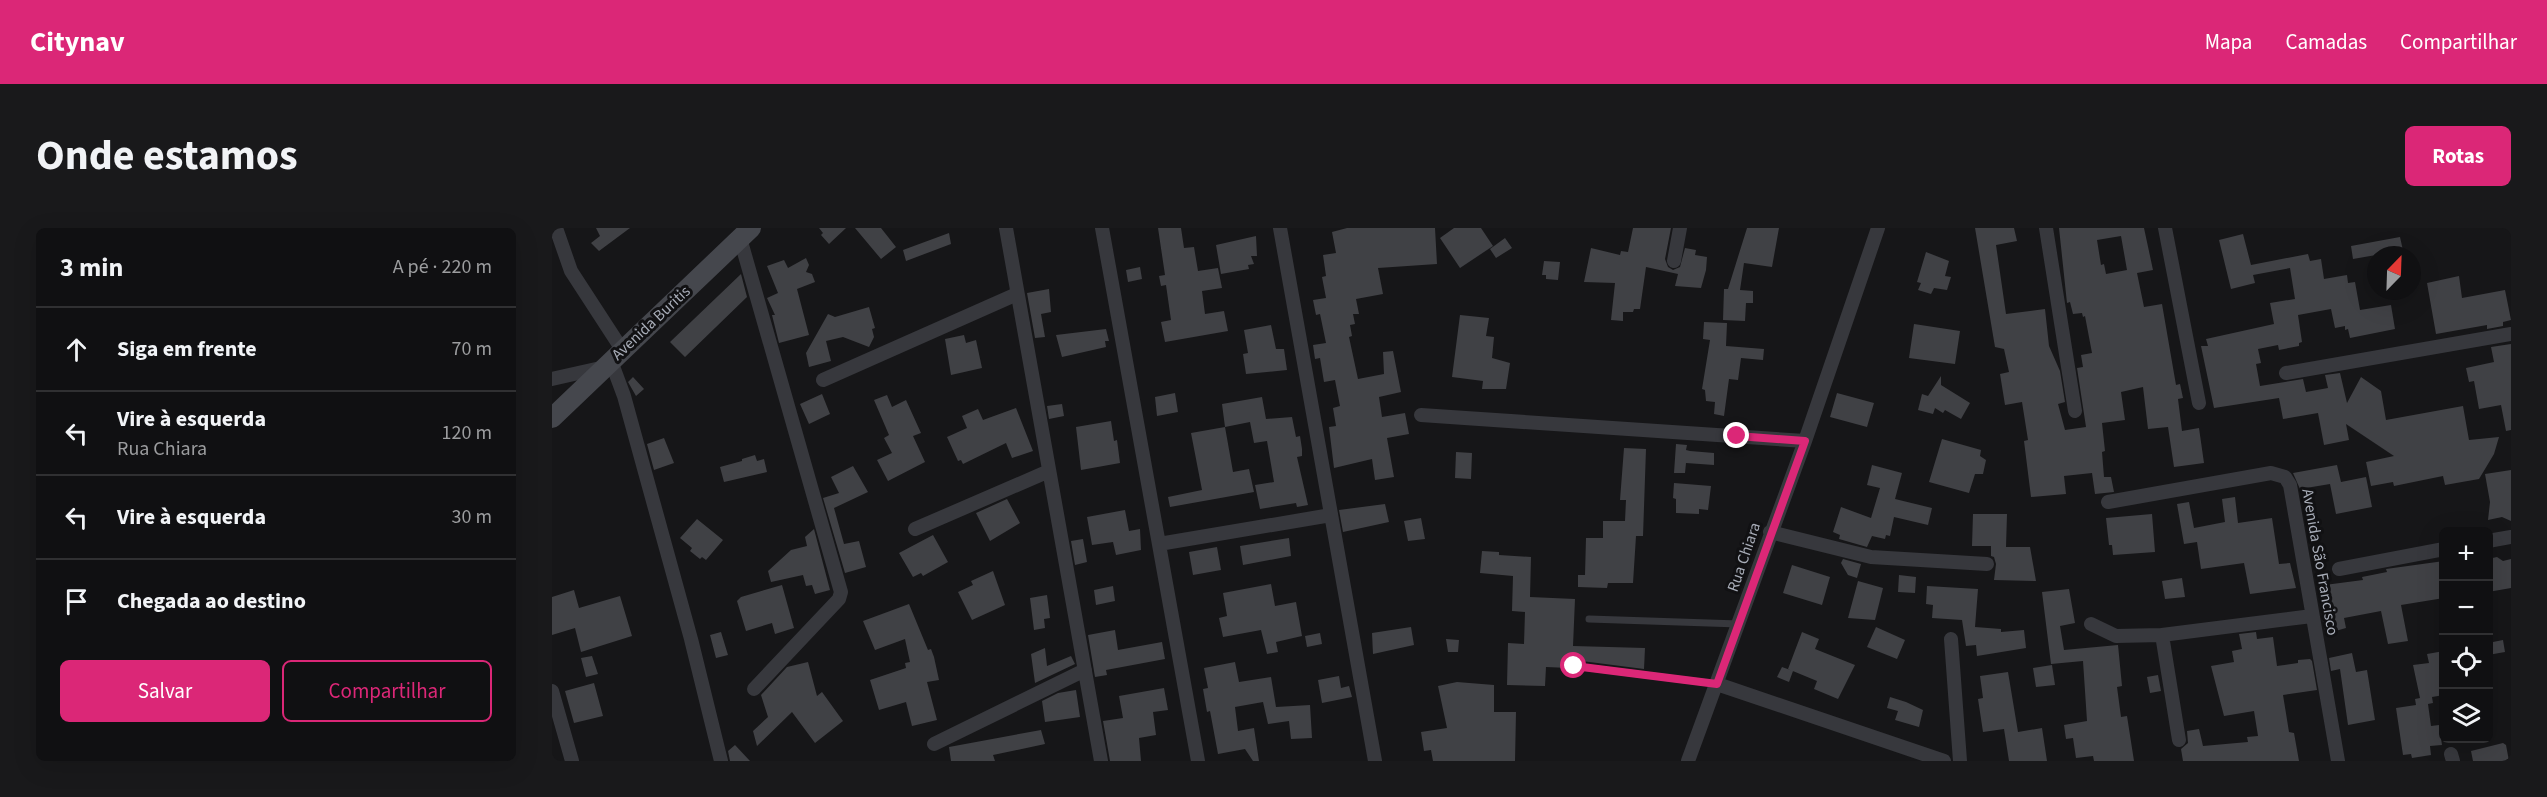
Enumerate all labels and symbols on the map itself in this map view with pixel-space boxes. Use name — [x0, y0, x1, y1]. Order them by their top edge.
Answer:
north arrow — [2367, 246, 2421, 300]
street label: Avenida Buritis — [607, 281, 695, 365]
route end — [1723, 422, 1749, 448]
street label: Avenida São Francisco — [2296, 487, 2344, 637]
street label: Rua Chiara — [1722, 519, 1766, 595]
route start — [1560, 652, 1586, 678]

